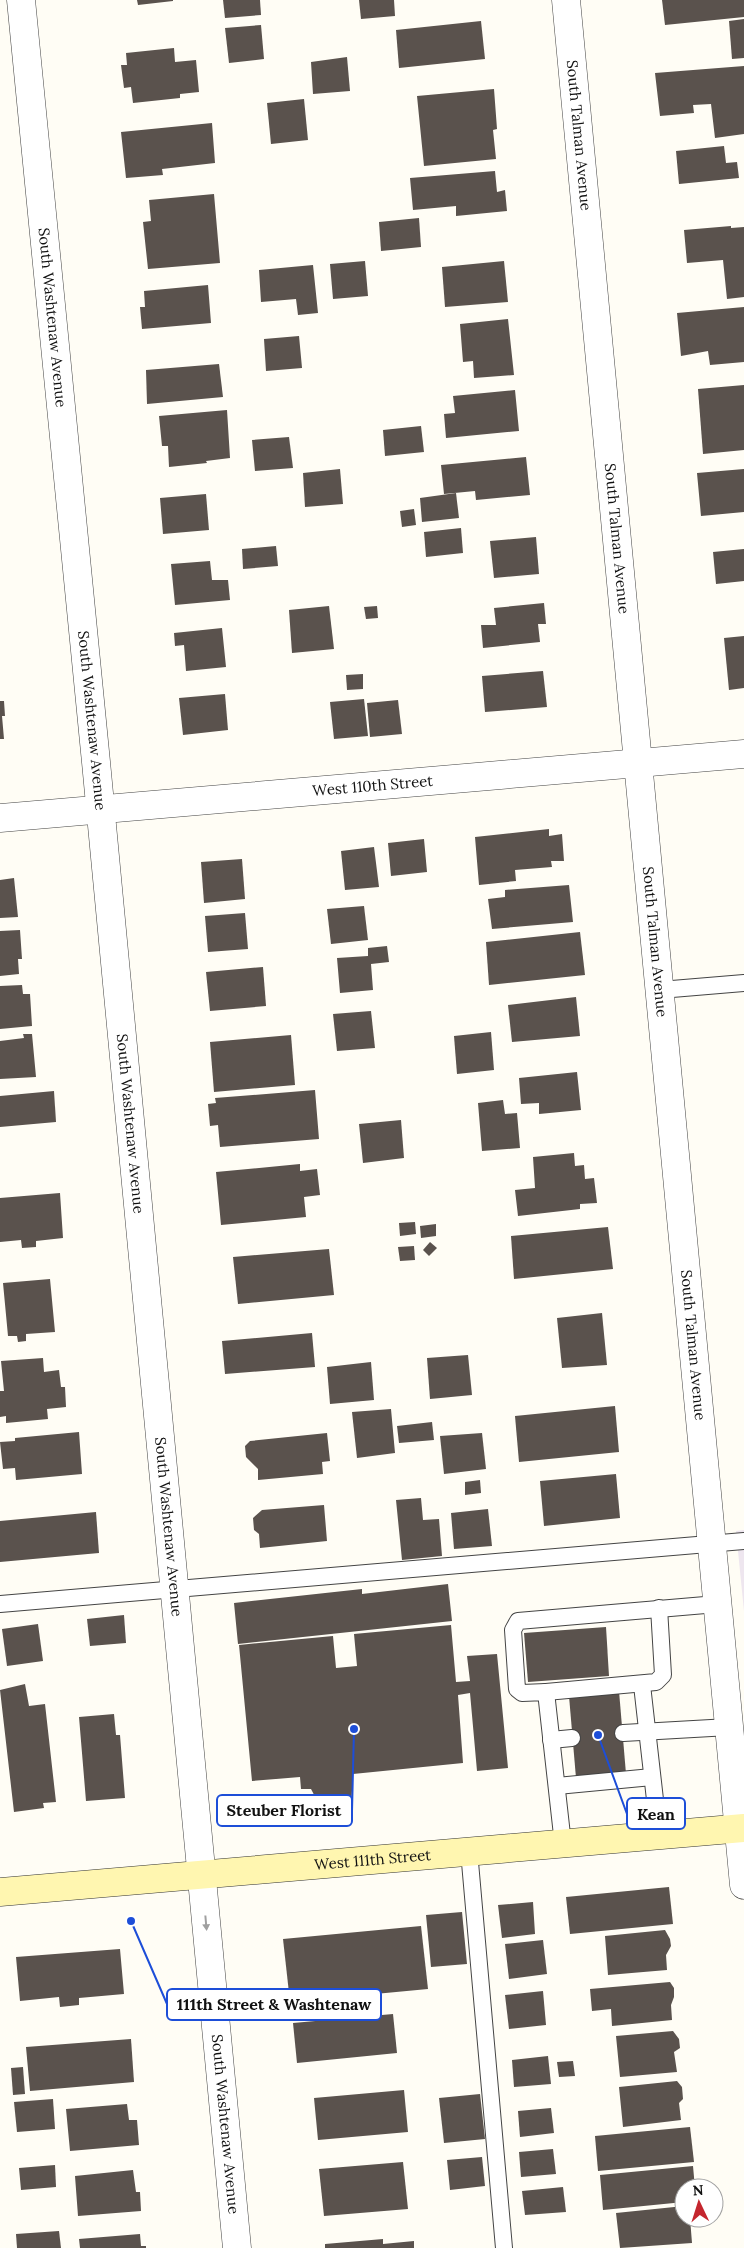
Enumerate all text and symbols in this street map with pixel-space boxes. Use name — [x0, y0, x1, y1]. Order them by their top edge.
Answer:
street label: South Talman Avenue — [563, 59, 596, 212]
street label: South Washtenaw Avenue — [34, 227, 71, 408]
street label: South Talman Avenue — [601, 462, 634, 615]
street label: South Washtenaw Avenue — [74, 630, 111, 811]
street label: West 110th Street — [312, 771, 434, 800]
street label: South Talman Avenue — [639, 866, 672, 1018]
street label: South Washtenaw Avenue — [113, 1033, 149, 1214]
street label: South Talman Avenue — [677, 1269, 710, 1421]
street label: South Washtenaw Avenue — [151, 1436, 187, 1618]
callout: Steuber Florist — [217, 1795, 352, 1826]
callout: Kean — [627, 1798, 685, 1829]
text: Steuber Florist — [227, 1800, 342, 1820]
text: Kean — [637, 1804, 675, 1824]
street label: West 111th Street — [314, 1845, 432, 1874]
one-way arrow — [202, 1915, 210, 1931]
callout: 111th Street & Washtenaw — [167, 1989, 381, 2020]
text: 111th Street & Washtenaw — [177, 1994, 371, 2014]
street label: South Washtenaw Avenue — [208, 2033, 244, 2215]
north arrow — [674, 2178, 724, 2228]
text: N — [692, 2181, 704, 2199]

